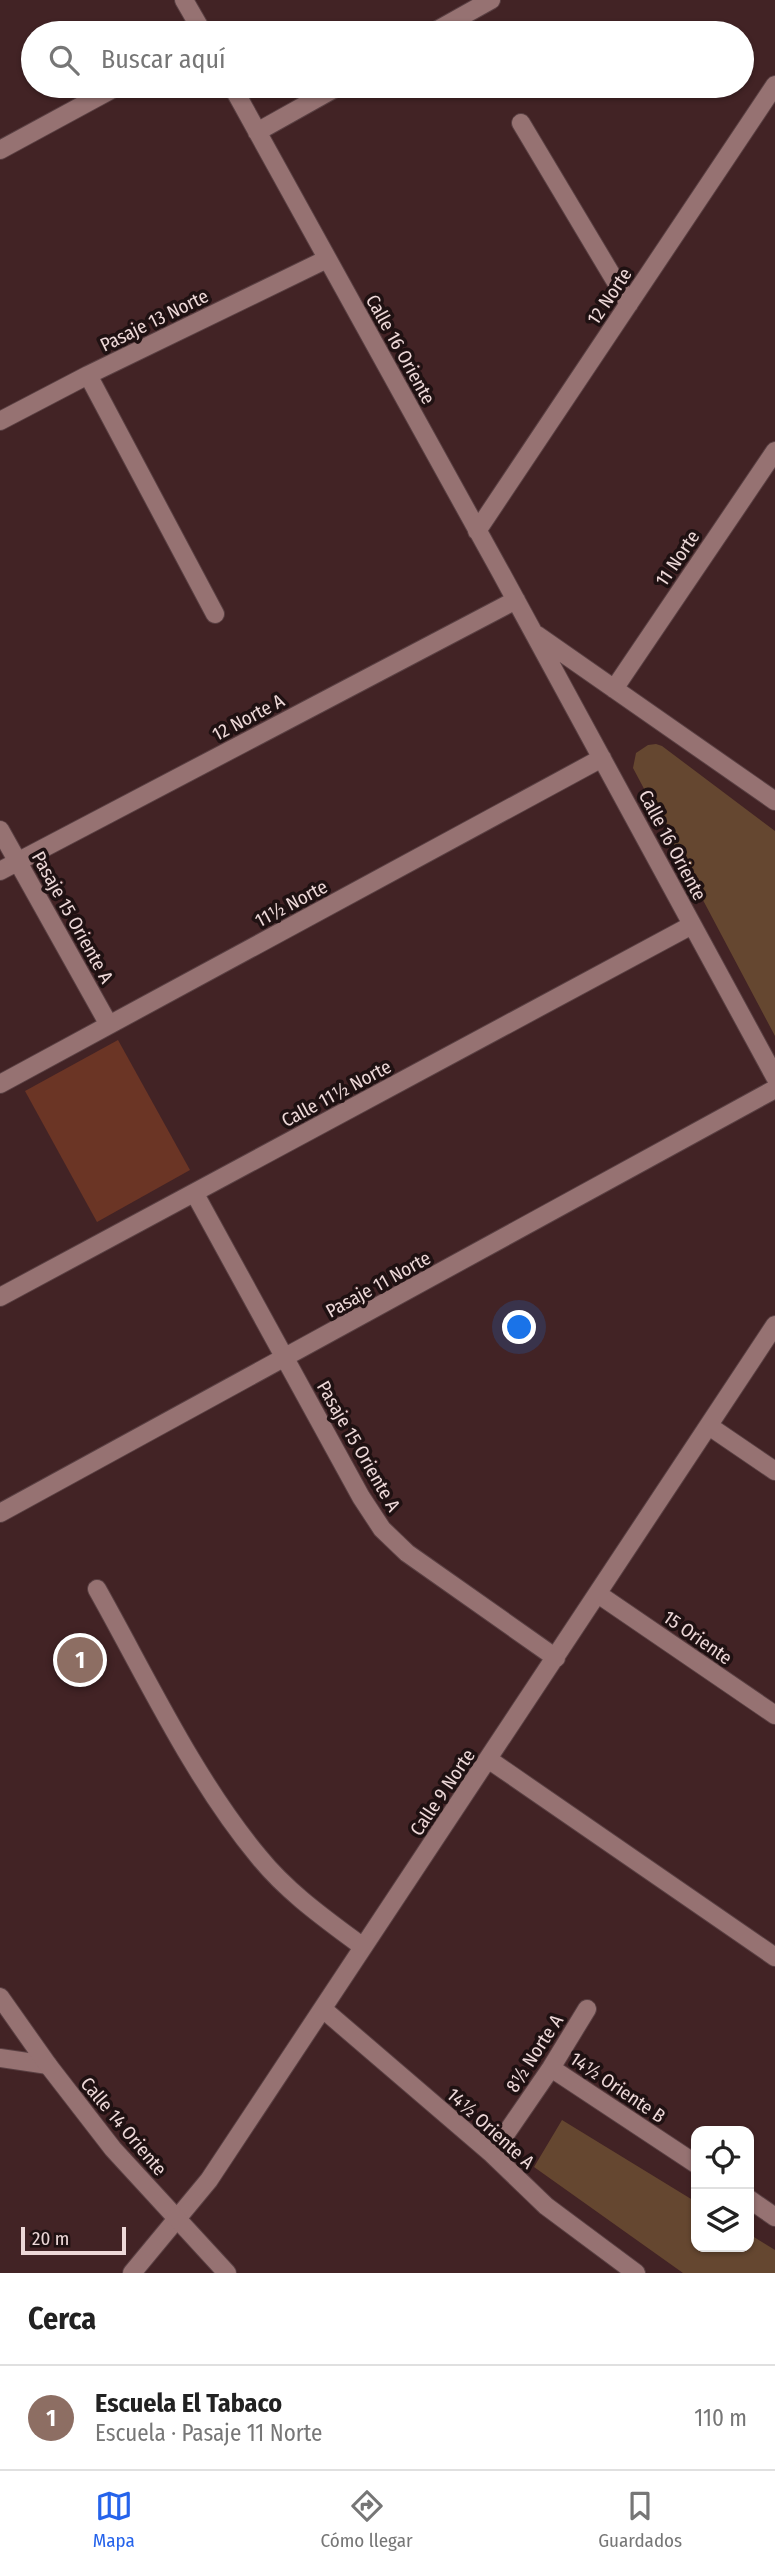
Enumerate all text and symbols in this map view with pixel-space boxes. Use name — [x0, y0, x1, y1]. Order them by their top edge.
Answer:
search box — [21, 21, 754, 98]
icon: search — [45, 41, 83, 79]
text: Buscar aquí — [101, 44, 226, 75]
street label: 12 Norte — [582, 263, 637, 329]
street label: Pasaje 13 Norte — [96, 284, 212, 357]
street label: Calle 16 Oriente — [361, 290, 440, 408]
street label: 11 Norte — [650, 526, 704, 591]
street label: 12 Norte A — [208, 689, 288, 746]
street label: Calle 16 Oriente — [634, 786, 711, 904]
street label: Pasaje 15 Oriente A — [27, 847, 118, 987]
street label: 11½ Norte — [251, 875, 331, 932]
street label: Calle 11½ Norte — [277, 1055, 395, 1132]
street label: Pasaje 11 Norte — [322, 1246, 435, 1323]
your location — [502, 1310, 536, 1344]
street label: Pasaje 15 Oriente A — [312, 1377, 405, 1516]
street label: 15 Oriente — [659, 1605, 737, 1669]
pin: 1 — [57, 1634, 103, 1686]
street label: Calle 9 Norte — [405, 1745, 480, 1840]
street label: 8½ Norte A — [501, 2010, 568, 2096]
street label: 14½ Oriente B — [566, 2047, 670, 2128]
street label: Calle 14 Oriente — [76, 2072, 171, 2180]
street label: 14½ Oriente A — [442, 2083, 539, 2174]
map controls — [691, 2126, 754, 2252]
button: locate — [691, 2126, 754, 2189]
button: layers — [691, 2189, 754, 2252]
scale bar — [21, 2224, 126, 2256]
text: 20 m — [32, 2227, 69, 2250]
text: Cerca — [28, 2301, 96, 2337]
text: Escuela El Tabaco — [95, 2388, 282, 2419]
text: 1 — [46, 2404, 56, 2432]
text: 110 m — [694, 2404, 747, 2432]
text: Escuela · Pasaje 11 Norte — [95, 2419, 322, 2447]
tab: Mapa — [93, 2487, 135, 2552]
tab: Cómo llegar — [320, 2487, 413, 2552]
tab: Guardados — [598, 2487, 682, 2552]

